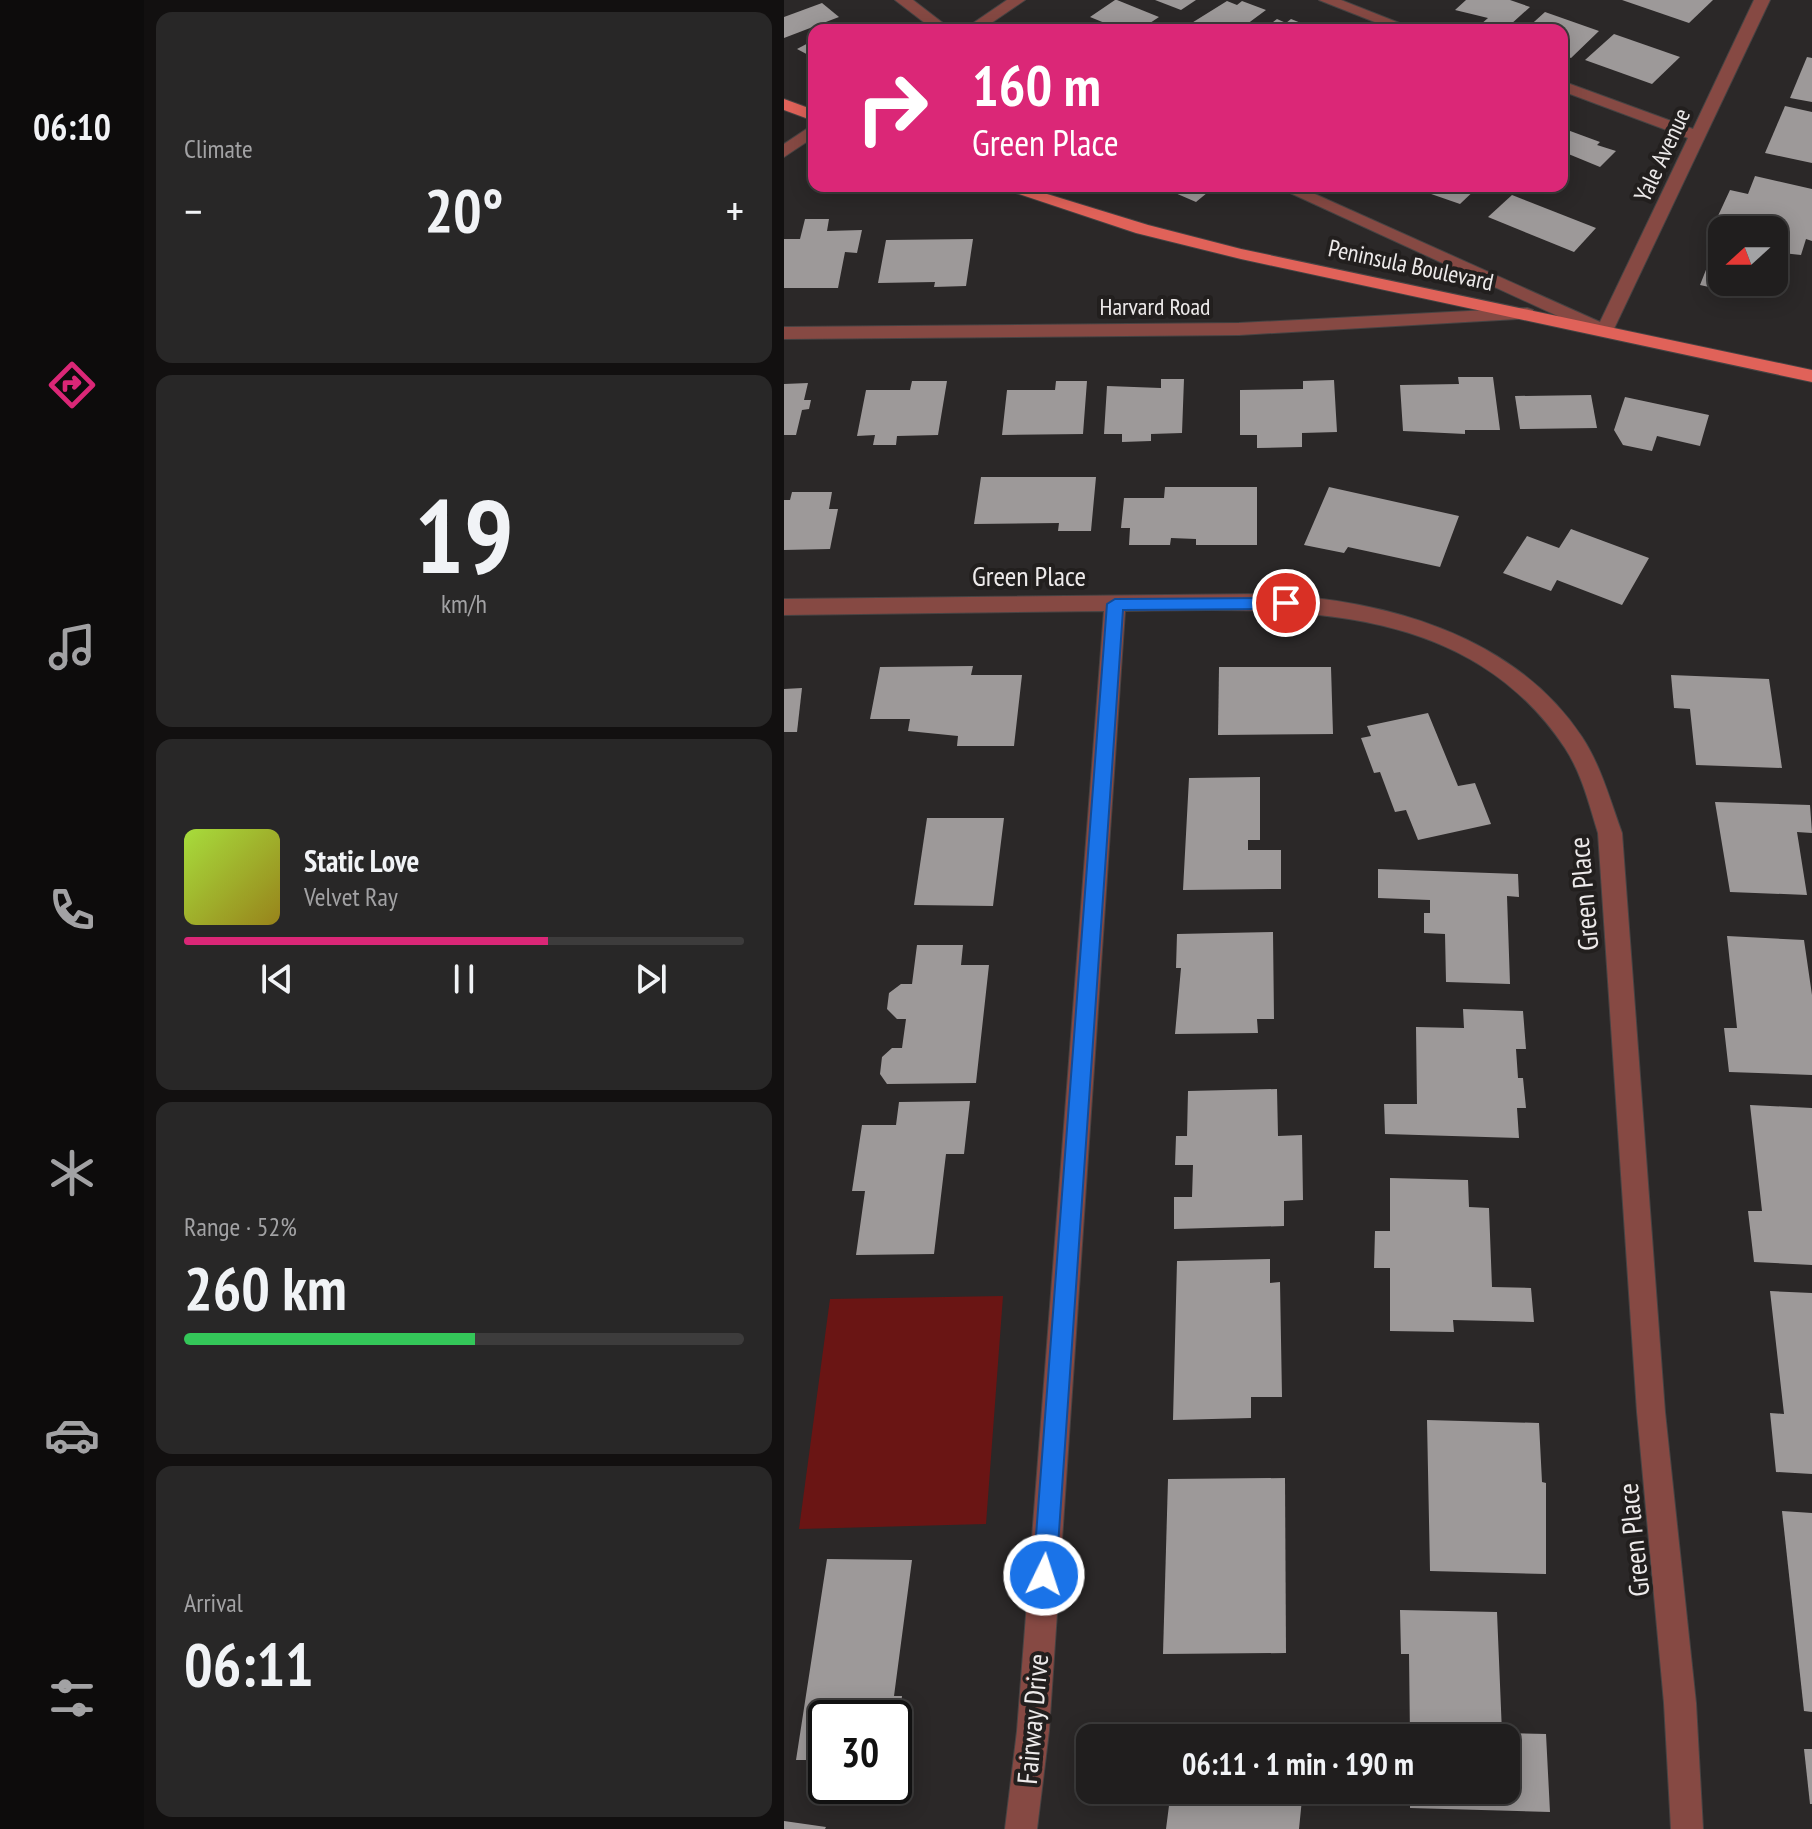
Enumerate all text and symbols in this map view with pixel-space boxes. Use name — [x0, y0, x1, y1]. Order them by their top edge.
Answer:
text: 160 m — [972, 49, 1101, 121]
icon: right — [840, 56, 944, 160]
text: 06:10 — [33, 103, 111, 150]
street label: Yale Avenue — [1627, 103, 1697, 207]
text: Green Place — [972, 119, 1119, 166]
text: Climate — [184, 132, 253, 165]
text: 20° — [424, 171, 504, 249]
text: − — [184, 182, 202, 239]
text: + — [726, 182, 744, 239]
north arrow — [1708, 216, 1788, 296]
map controls — [1708, 216, 1788, 296]
street label: Peninsula Boulevard — [1326, 232, 1496, 298]
street label: Harvard Road — [1100, 291, 1210, 322]
icon: directions — [44, 357, 100, 413]
text: 19 — [414, 467, 514, 602]
street label: Green Place — [972, 557, 1086, 594]
pin — [1252, 569, 1320, 637]
icon: arrive — [1264, 581, 1308, 625]
text: km/h — [441, 587, 487, 620]
icon: music — [44, 619, 100, 675]
street label: Green Place — [1560, 836, 1606, 952]
text: Static Love — [304, 841, 419, 880]
text: Velvet Ray — [304, 880, 398, 913]
icon: phone — [44, 882, 100, 938]
icon: previous — [255, 957, 299, 1001]
icon: pause — [442, 957, 486, 1001]
icon: next — [629, 957, 673, 1001]
icon: climate — [44, 1145, 100, 1201]
text: Range · 52% — [184, 1210, 297, 1243]
text: 260 km — [184, 1249, 347, 1327]
icon: car — [44, 1407, 100, 1463]
street label: Green Place — [1609, 1481, 1657, 1599]
position arrow — [1002, 1533, 1086, 1617]
text: Arrival — [184, 1586, 243, 1619]
text: 06:11 — [184, 1625, 314, 1703]
street label: Fairway Drive — [1008, 1652, 1056, 1786]
icon: filters — [44, 1670, 100, 1726]
speed limit sign: 30 — [808, 1700, 912, 1804]
text: 06:11 · 1 min · 190 m — [1182, 1744, 1414, 1783]

